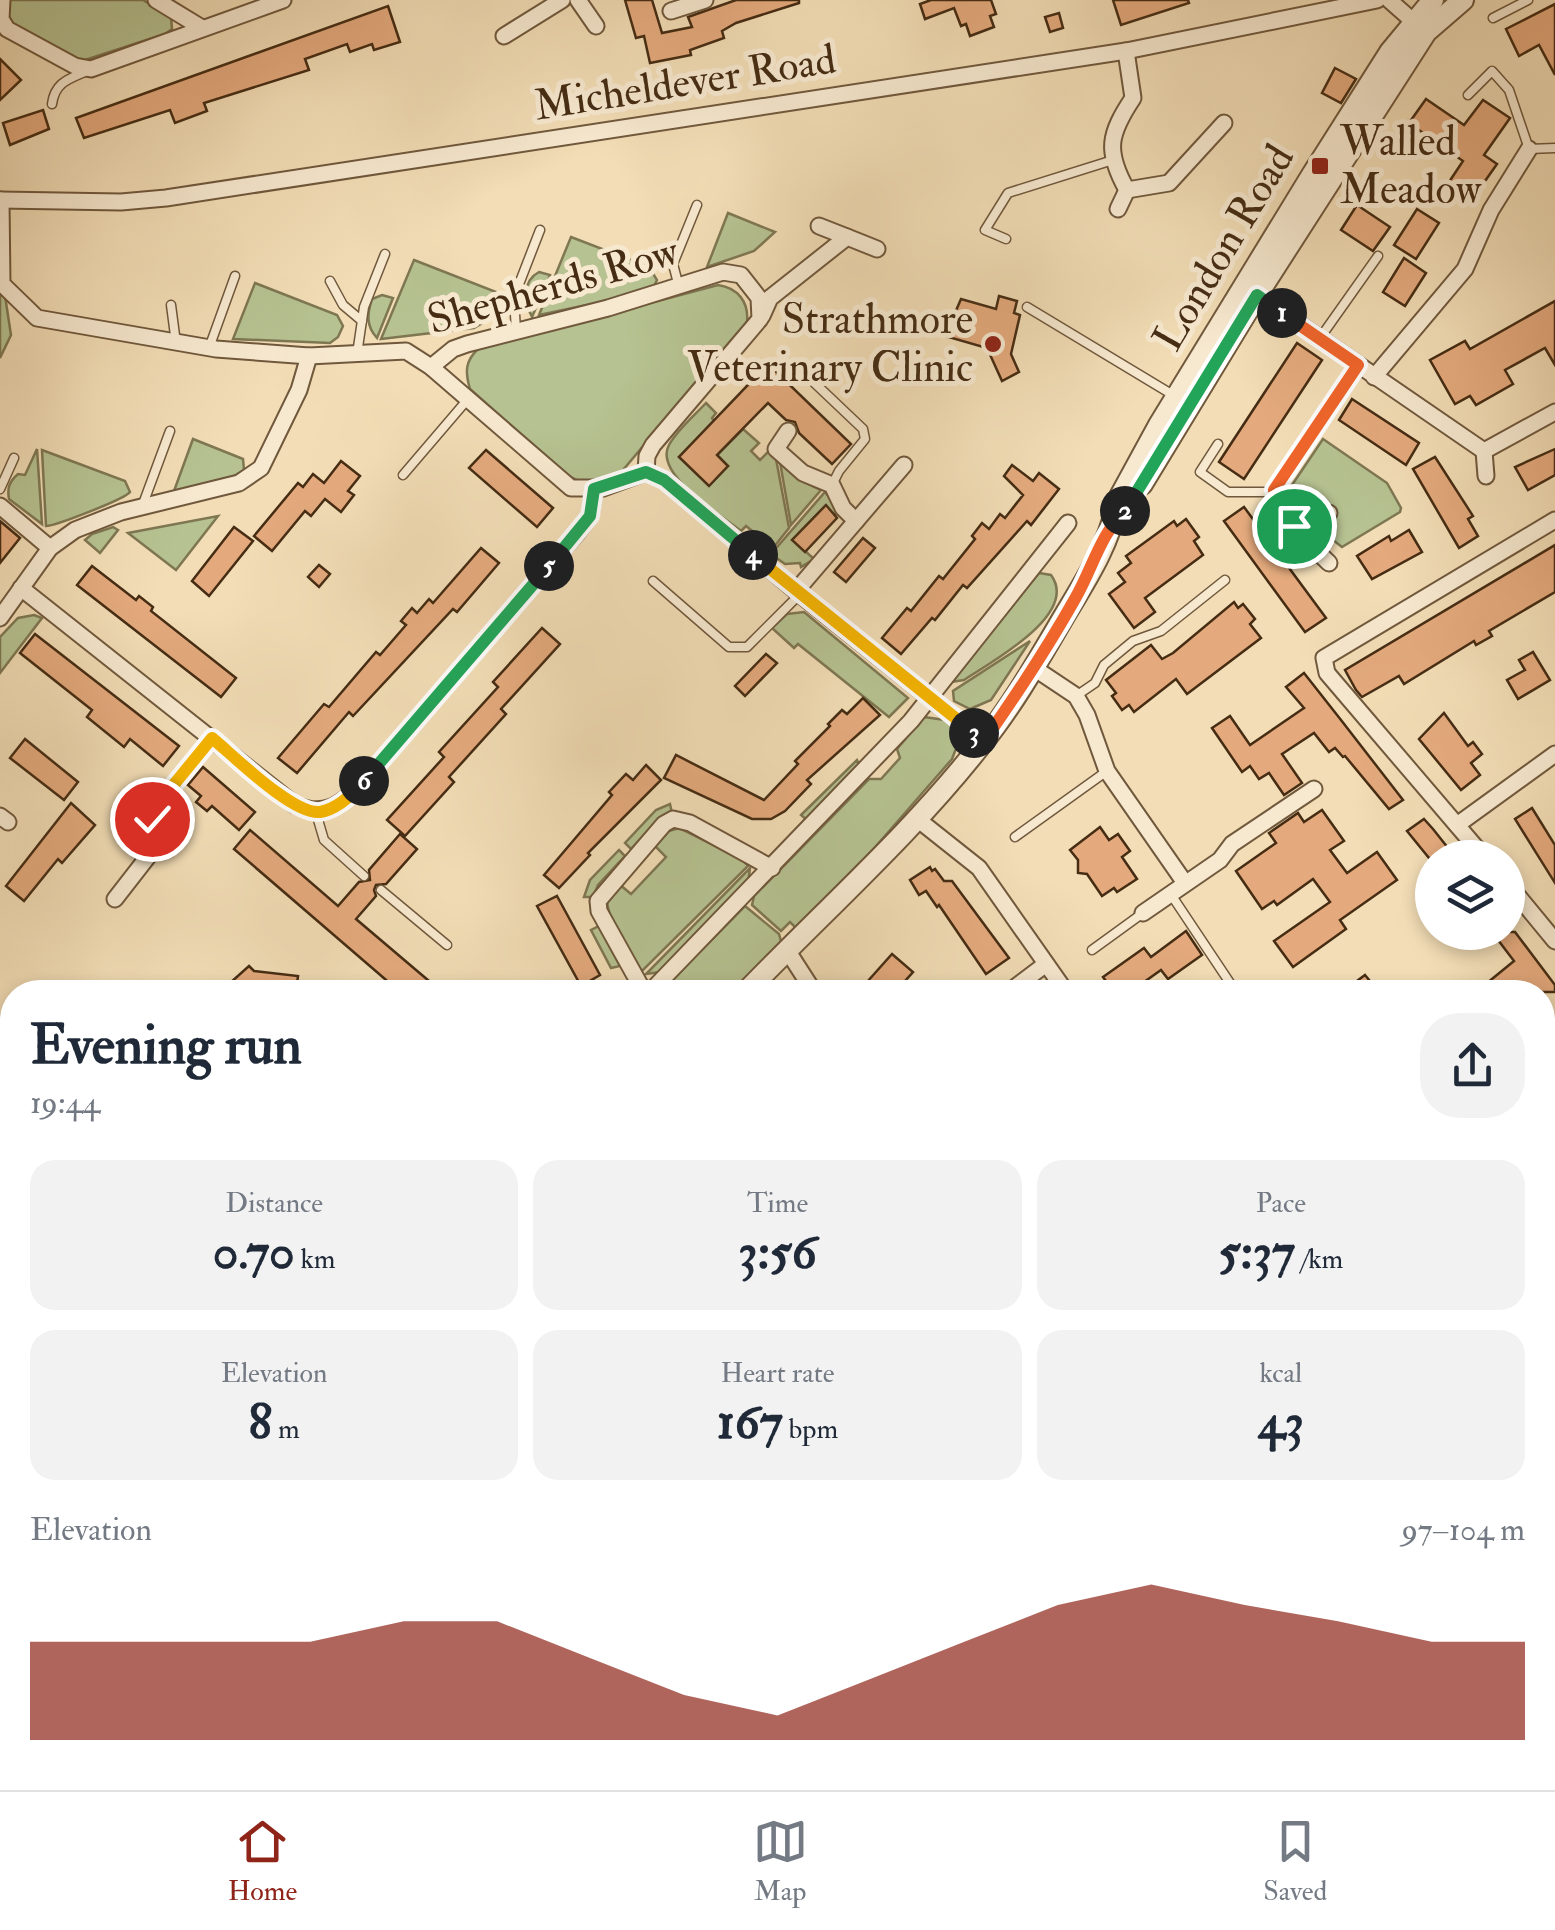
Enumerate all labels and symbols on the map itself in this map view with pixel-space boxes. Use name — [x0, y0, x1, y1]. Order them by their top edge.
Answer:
street label: Micheldever Road — [531, 33, 840, 132]
place label: Walled Meadow — [1339, 116, 1482, 216]
street label: London Road — [1142, 135, 1306, 361]
marker: Walled Meadow — [1309, 155, 1331, 177]
street label: Shepherds Row — [422, 225, 685, 347]
pin: 1 — [1257, 288, 1307, 338]
place label: Strathmore Veterinary Clinic — [687, 294, 973, 394]
marker: Strathmore Veterinary Clinic — [982, 333, 1004, 355]
pin — [1252, 484, 1337, 569]
pin: 2 — [1100, 486, 1150, 536]
pin: 4 — [728, 530, 778, 580]
pin: 5 — [524, 541, 574, 591]
pin: 3 — [949, 708, 999, 758]
pin: 6 — [339, 756, 389, 806]
pin — [110, 777, 195, 862]

